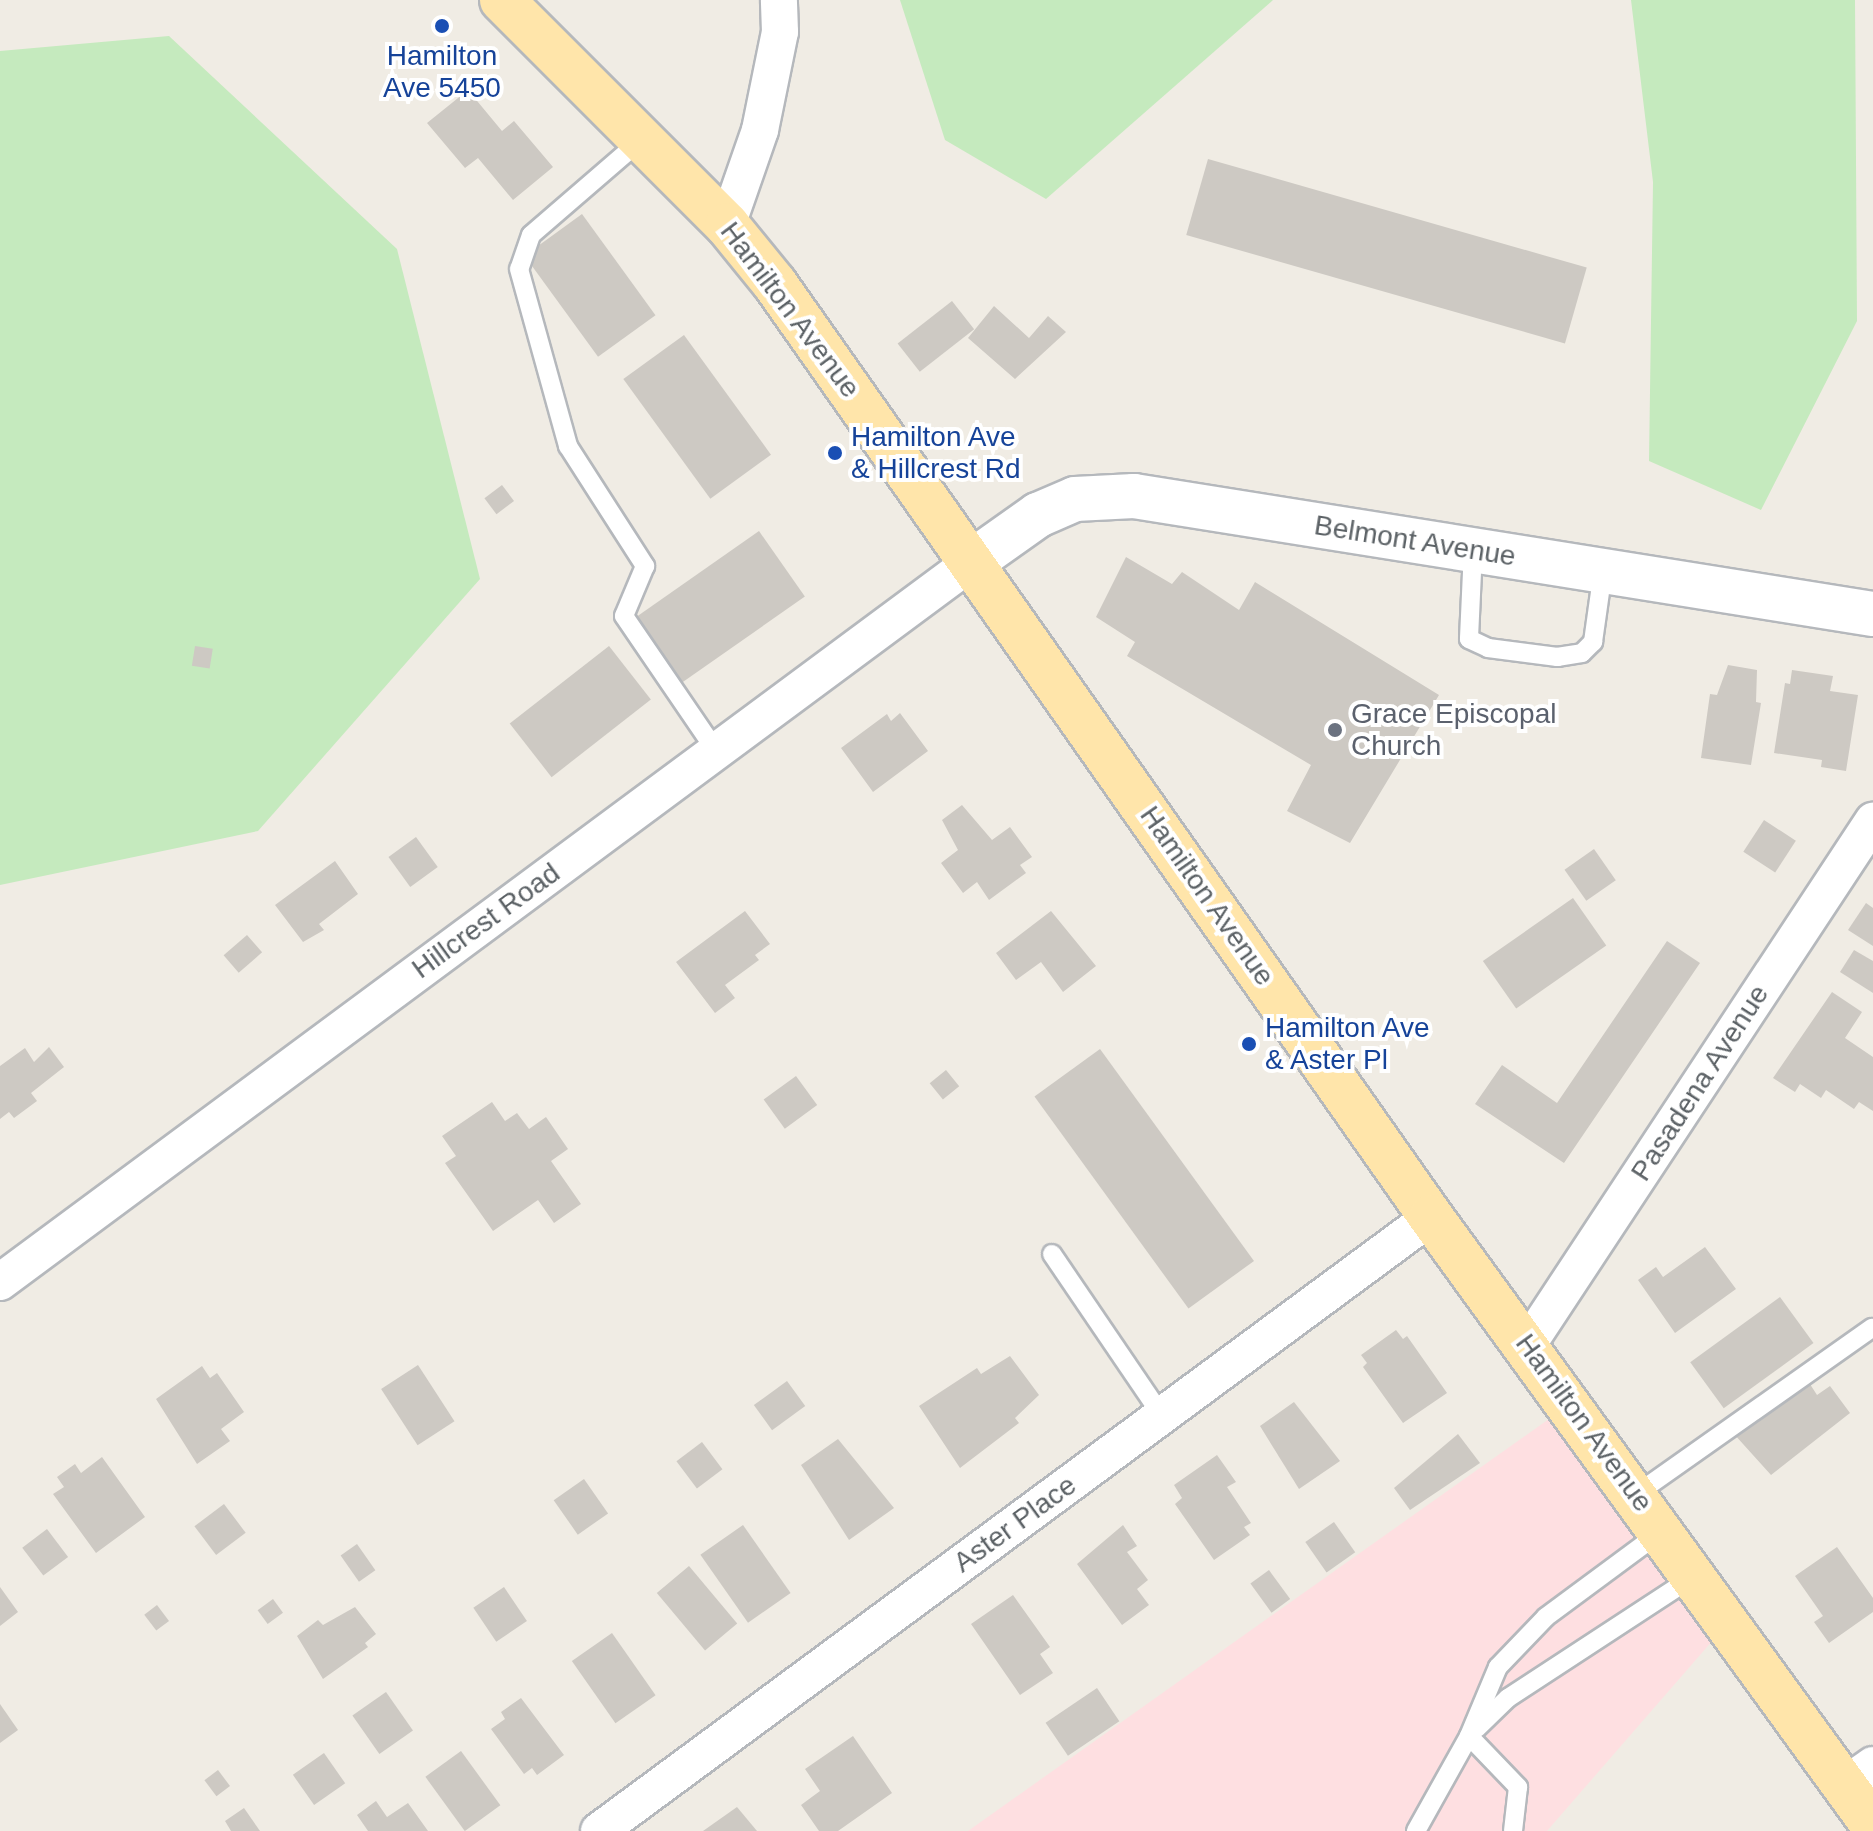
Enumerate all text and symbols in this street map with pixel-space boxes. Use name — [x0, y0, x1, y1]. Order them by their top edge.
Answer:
marker: Hamilton Ave 5450 — [433, 17, 451, 35]
place label: Hamilton Ave 5450 — [383, 39, 501, 105]
street label: Hamilton Avenue — [713, 215, 867, 405]
place label: Hamilton Ave & Hillcrest Rd — [851, 420, 1021, 486]
marker: Hamilton Ave & Hillcrest Rd — [826, 444, 844, 462]
street label: Belmont Avenue — [1311, 508, 1519, 574]
place label: Grace Episcopal Church — [1351, 697, 1556, 763]
marker: Grace Episcopal Church — [1326, 721, 1344, 739]
street label: Hamilton Avenue — [1132, 799, 1282, 993]
street label: Hillcrest Road — [406, 856, 566, 986]
street label: Pasadena Avenue — [1624, 978, 1776, 1188]
place label: Hamilton Ave & Aster Pl — [1265, 1011, 1431, 1077]
marker: Hamilton Ave & Aster Pl — [1240, 1035, 1258, 1053]
street label: Hamilton Avenue — [1508, 1327, 1660, 1519]
street label: Aster Place — [947, 1468, 1083, 1580]

